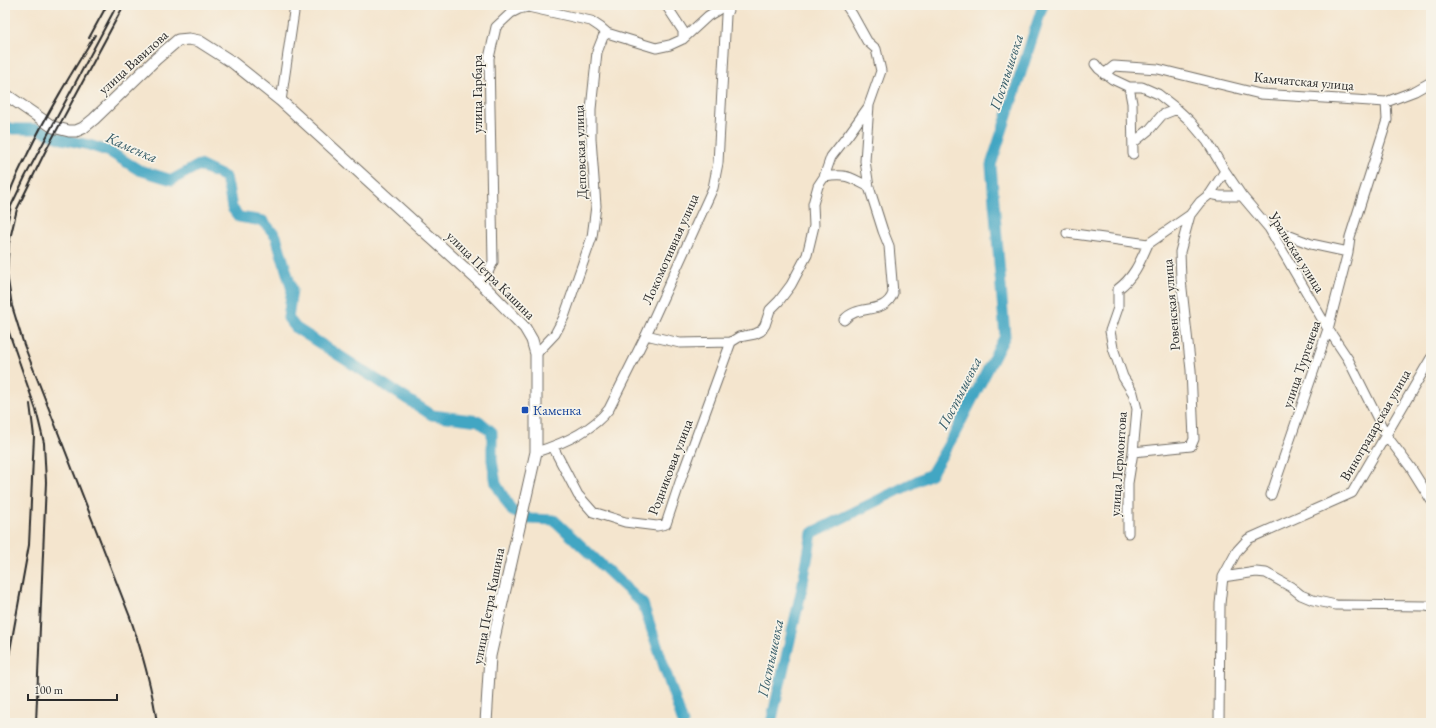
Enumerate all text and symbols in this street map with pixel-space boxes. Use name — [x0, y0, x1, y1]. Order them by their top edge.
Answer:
street label: улица Вавилова — [94, 26, 172, 98]
water label: Постышевка — [984, 31, 1027, 113]
street label: улица Гарбара — [468, 54, 486, 133]
street label: Камчатская улица — [1253, 68, 1355, 94]
street label: Деповская улица — [569, 104, 591, 200]
water label: Каменка — [102, 127, 161, 167]
street label: Локомотивная улица — [637, 190, 703, 307]
street label: Уральская улица — [1264, 207, 1329, 296]
street label: улица Петра Кашина — [443, 227, 540, 324]
street label: Ровенская улица — [1158, 258, 1184, 352]
street label: улица Тургенева — [1278, 317, 1325, 410]
water label: Постышевка — [932, 353, 985, 433]
street label: Виноградарская улица — [1336, 366, 1414, 484]
place label: Каменка — [533, 401, 582, 419]
marker: Каменка — [520, 405, 530, 415]
street label: улица Лермонтова — [1105, 410, 1131, 517]
street label: Родниковая улица — [643, 416, 697, 518]
street label: улица Петра Кашина — [468, 546, 508, 666]
water label: Постышевка — [752, 617, 788, 700]
scale bar — [28, 676, 117, 702]
text: 100 m — [34, 682, 64, 698]

